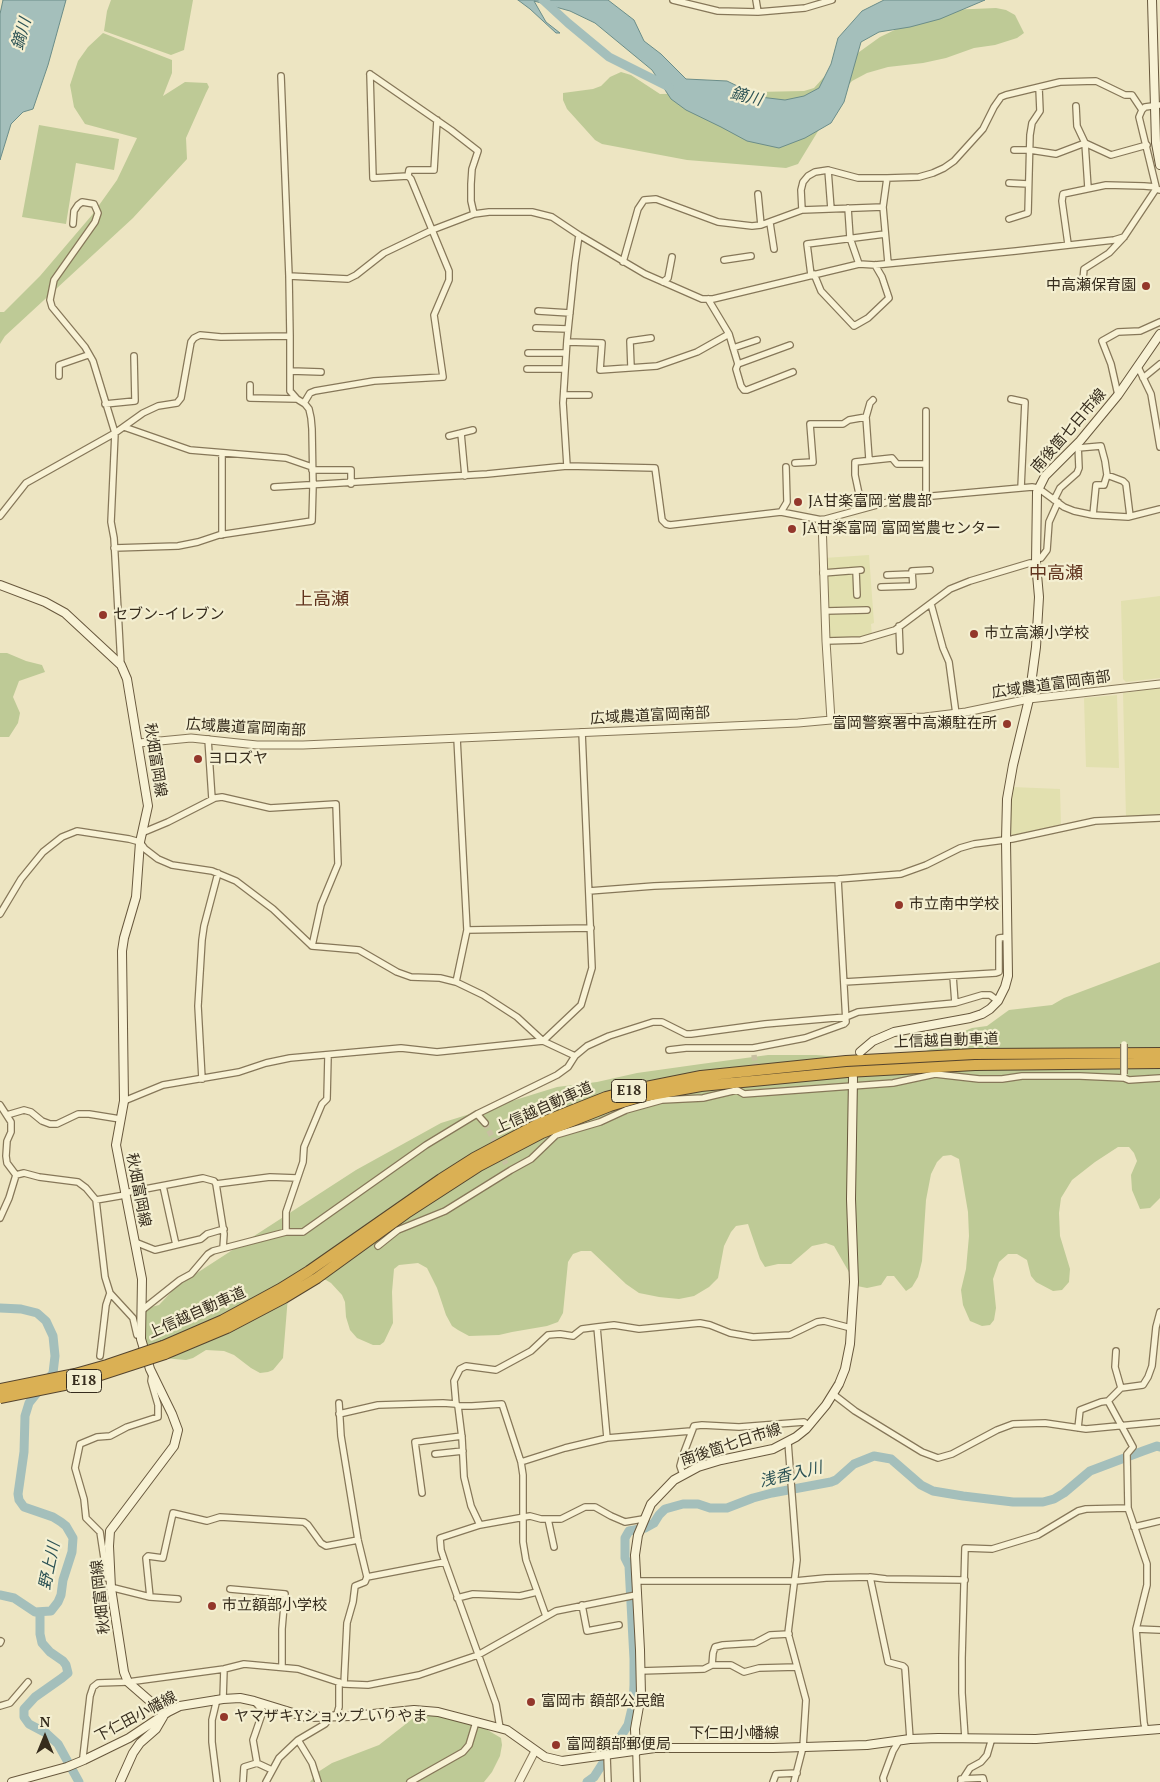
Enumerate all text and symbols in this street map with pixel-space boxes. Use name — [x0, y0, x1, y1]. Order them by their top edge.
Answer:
water label: 鏑川 — [8, 16, 36, 52]
water label: 鏑川 — [728, 84, 764, 110]
place label: 中高瀬保育園 — [1046, 277, 1136, 295]
marker: 中高瀬保育園 — [1140, 280, 1152, 292]
street label: 南後箇七日市線 — [1028, 385, 1110, 477]
place label: JA甘楽富岡 営農部 — [808, 493, 932, 511]
marker: JA甘楽富岡 営農部 — [792, 496, 804, 508]
place label: JA甘楽富岡 富岡営農センター — [802, 520, 1001, 538]
marker: JA甘楽富岡 富岡営農センター — [786, 523, 798, 535]
district label: 中高瀬 — [1029, 563, 1083, 585]
district label: 上高瀬 — [295, 589, 349, 611]
place label: セブン-イレブン — [113, 606, 224, 624]
marker: セブン-イレブン — [97, 609, 109, 621]
place label: 市立高瀬小学校 — [984, 625, 1089, 643]
marker: 市立高瀬小学校 — [968, 628, 980, 640]
street label: 広域農道富岡南部 — [990, 668, 1112, 702]
street label: 広域農道富岡南部 — [590, 704, 710, 728]
place label: 富岡警察署中高瀬駐在所 — [832, 715, 997, 733]
street label: 広域農道富岡南部 — [186, 716, 306, 740]
marker: 富岡警察署中高瀬駐在所 — [1001, 718, 1013, 730]
street label: 秋畑富岡線 — [140, 722, 170, 798]
place label: ヨロズヤ — [208, 750, 268, 768]
marker: ヨロズヤ — [192, 753, 204, 765]
place label: 市立南中学校 — [909, 896, 999, 914]
marker: 市立南中学校 — [893, 899, 905, 911]
street label: 上信越自動車道 — [893, 1030, 999, 1052]
street label: 上信越自動車道 — [492, 1078, 596, 1138]
road number: E18 — [612, 1080, 646, 1102]
street label: 秋畑富岡線 — [122, 1151, 154, 1229]
street label: 上信越自動車道 — [145, 1283, 249, 1343]
road number: E18 — [66, 1370, 102, 1392]
street label: 南後箇七日市線 — [678, 1420, 784, 1470]
water label: 浅香入川 — [758, 1458, 824, 1492]
water label: 野上川 — [36, 1541, 64, 1591]
street label: 秋畑富岡線 — [88, 1559, 114, 1635]
place label: 市立額部小学校 — [222, 1597, 327, 1615]
marker: 市立額部小学校 — [206, 1600, 218, 1612]
street label: 下仁田小幡線 — [92, 1688, 180, 1746]
place label: 富岡市 額部公民館 — [541, 1693, 665, 1711]
marker: 富岡市 額部公民館 — [525, 1696, 537, 1708]
place label: ヤマザキYショップ いりやま — [234, 1708, 427, 1726]
marker: ヤマザキYショップ いりやま — [218, 1711, 230, 1723]
north arrow — [20, 1712, 70, 1762]
text: N — [40, 1712, 50, 1731]
street label: 下仁田小幡線 — [689, 1725, 779, 1743]
place label: 富岡額部郵便局 — [566, 1736, 671, 1754]
marker: 富岡額部郵便局 — [550, 1739, 562, 1751]

